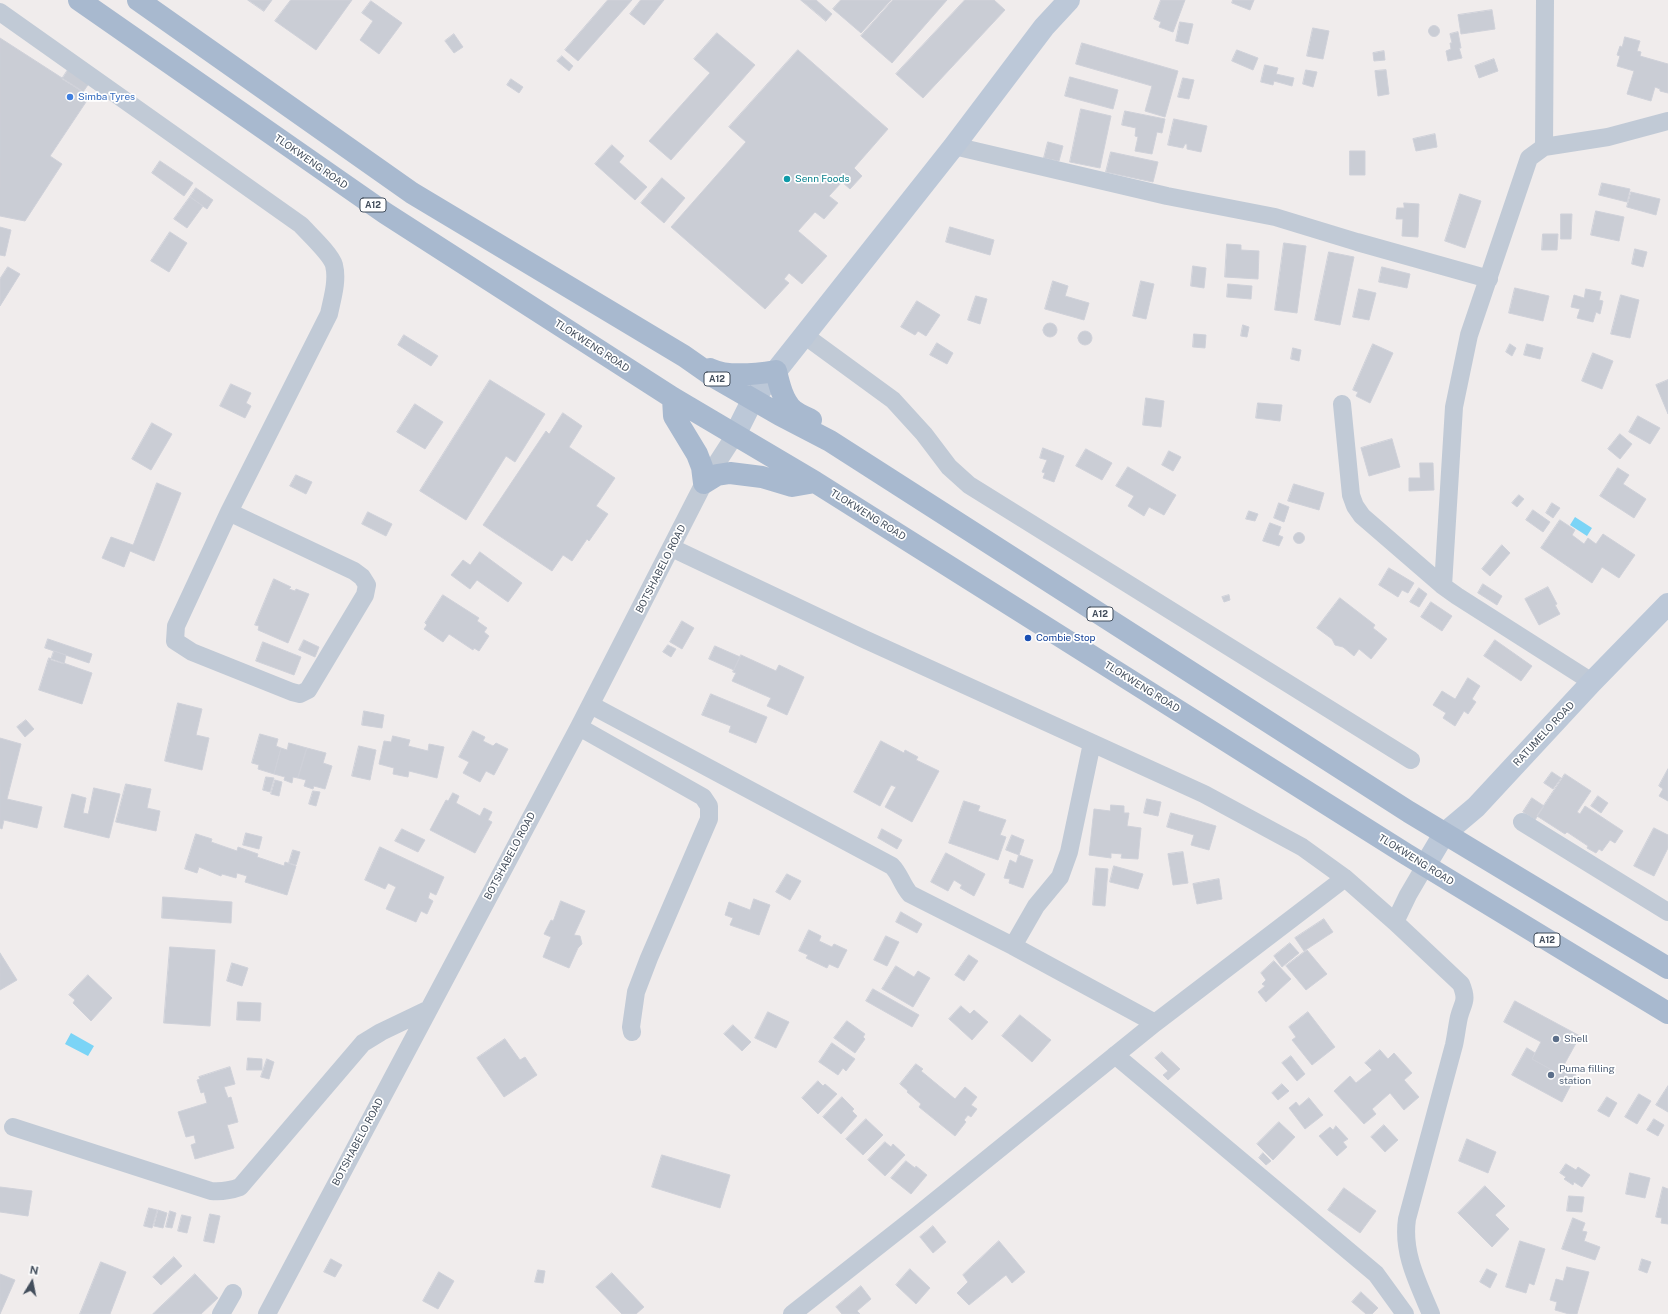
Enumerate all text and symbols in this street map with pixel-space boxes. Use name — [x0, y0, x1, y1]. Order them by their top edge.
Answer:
place label: Simba Tyres — [78, 91, 135, 103]
marker: Simba Tyres — [65, 92, 75, 102]
street label: TLOKWENG ROAD — [272, 132, 350, 192]
place label: Senn Foods — [795, 173, 849, 185]
marker: Senn Foods — [782, 174, 792, 184]
road number: A12 — [360, 198, 386, 212]
street label: TLOKWENG ROAD — [552, 317, 632, 375]
road number: A12 — [704, 372, 730, 386]
street label: TLOKWENG ROAD — [828, 487, 908, 543]
street label: BOTSHABELO ROAD — [634, 523, 688, 615]
road number: A12 — [1087, 607, 1113, 621]
place label: Combie Stop — [1036, 632, 1096, 644]
marker: Combie Stop — [1023, 633, 1033, 643]
street label: TLOKWENG ROAD — [1102, 659, 1182, 715]
street label: RATUMELO ROAD — [1511, 699, 1577, 769]
street label: BOTSHABELO ROAD — [482, 810, 538, 902]
street label: TLOKWENG ROAD — [1376, 832, 1456, 888]
road number: A12 — [1534, 933, 1560, 947]
place label: Shell — [1564, 1033, 1588, 1045]
marker: Shell — [1551, 1034, 1561, 1044]
place label: Puma filling station — [1559, 1063, 1615, 1086]
marker: Puma filling station — [1546, 1070, 1556, 1080]
street label: BOTSHABELO ROAD — [330, 1096, 386, 1188]
north arrow — [12, 1262, 52, 1302]
text: N — [29, 1264, 39, 1277]

